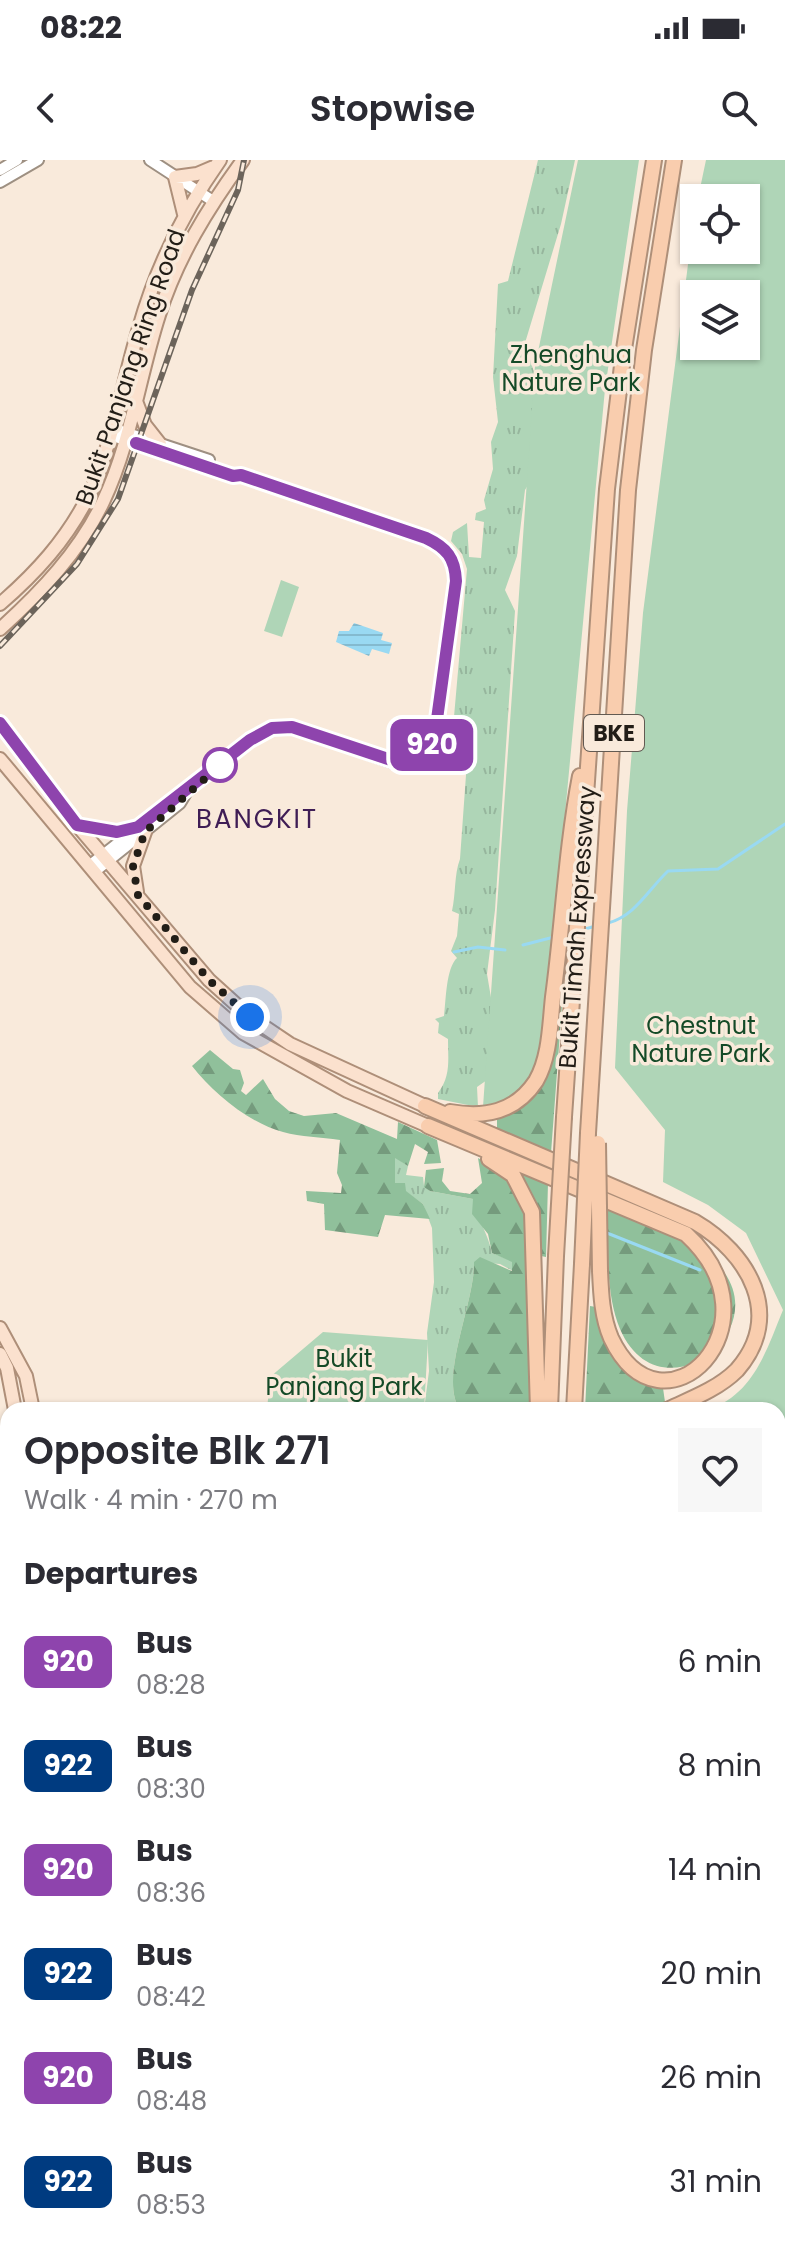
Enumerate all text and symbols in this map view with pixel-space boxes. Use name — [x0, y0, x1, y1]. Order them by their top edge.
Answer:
text: 08:22 — [40, 6, 122, 49]
text: Stopwise — [310, 83, 475, 134]
icon: back — [24, 86, 68, 130]
icon: search — [717, 86, 761, 130]
map controls — [680, 184, 760, 360]
button: locate — [680, 184, 760, 264]
street label: Bukit Panjang Ring Road — [67, 225, 193, 509]
button: layers — [680, 280, 760, 360]
park label: Zhenghua Nature Park — [502, 338, 641, 399]
road number: BKE — [584, 715, 644, 751]
line badge: 920 — [386, 719, 478, 771]
text: 920 — [406, 725, 458, 764]
unlabelled marker — [203, 748, 237, 782]
street label: Bukit Timah Expressway — [551, 784, 603, 1070]
district label: BANGKIT — [196, 801, 318, 837]
your location — [230, 997, 270, 1037]
park label: Chestnut Nature Park — [632, 1009, 771, 1070]
park label: Bukit Panjang Park — [265, 1342, 423, 1403]
text: Opposite Blk 271 — [24, 1424, 331, 1477]
button: heart — [678, 1428, 762, 1512]
text: Walk · 4 min · 270 m — [24, 1482, 278, 1518]
text: Departures — [24, 1552, 198, 1595]
text: Bus — [136, 1621, 193, 1664]
text: 6 min — [677, 1640, 762, 1683]
text: 920 — [42, 1642, 94, 1681]
text: 08:28 — [136, 1667, 206, 1703]
text: Bus — [136, 1725, 193, 1768]
text: 8 min — [678, 1744, 762, 1787]
text: 922 — [43, 1746, 93, 1785]
text: 08:30 — [136, 1771, 206, 1807]
text: Bus — [136, 1829, 193, 1872]
text: 14 min — [668, 1848, 762, 1891]
text: 920 — [42, 1850, 94, 1889]
text: 08:36 — [136, 1875, 206, 1911]
text: Bus — [136, 1933, 193, 1976]
text: 20 min — [660, 1952, 762, 1995]
text: 922 — [43, 1954, 93, 1993]
text: 08:42 — [136, 1979, 206, 2015]
text: Bus — [136, 2037, 193, 2080]
text: 26 min — [660, 2056, 762, 2099]
text: 920 — [42, 2058, 94, 2097]
text: 08:48 — [136, 2083, 207, 2119]
text: Bus — [136, 2141, 193, 2184]
text: 31 min — [669, 2160, 762, 2203]
text: 922 — [43, 2162, 93, 2201]
text: 08:53 — [136, 2187, 206, 2223]

